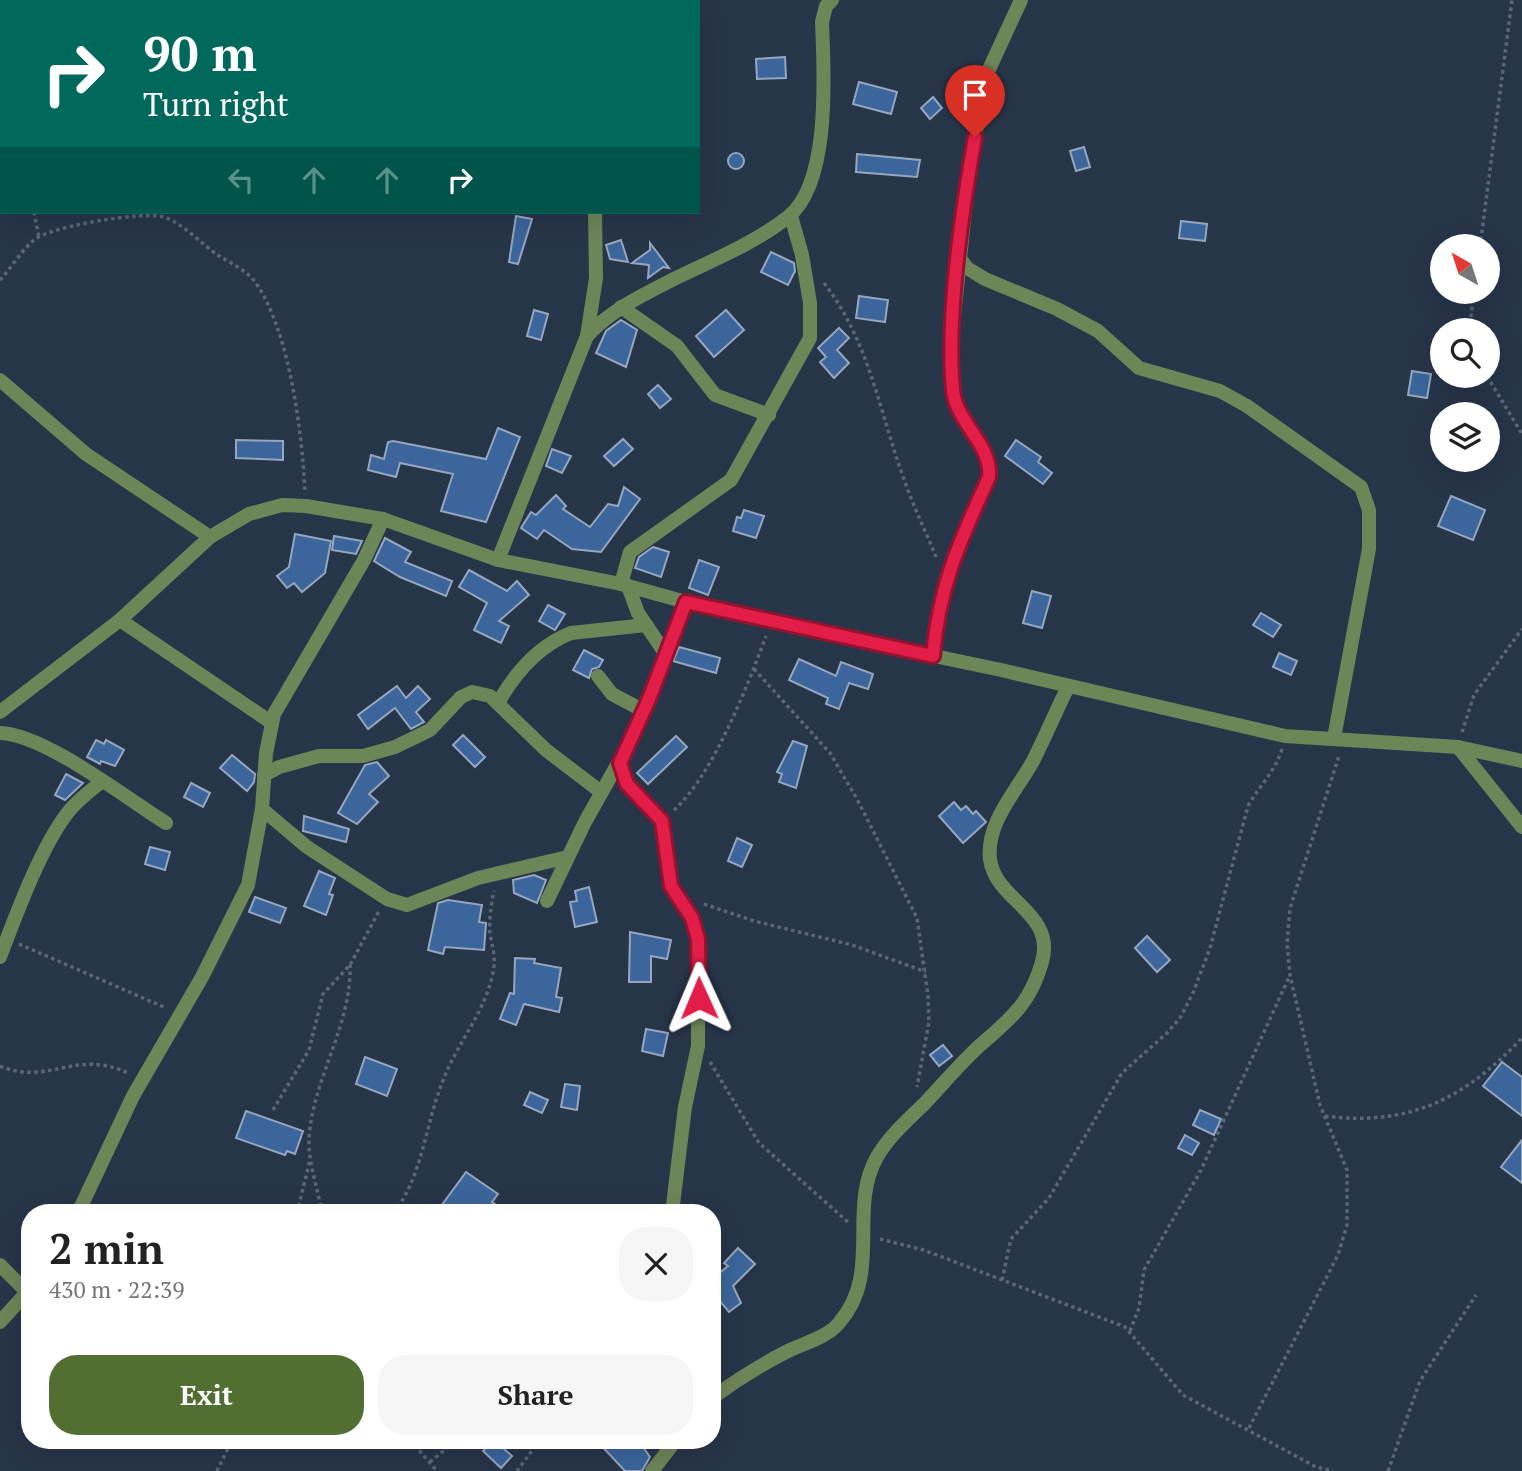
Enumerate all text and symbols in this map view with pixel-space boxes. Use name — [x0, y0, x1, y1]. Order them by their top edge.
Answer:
text: 90 m — [143, 20, 257, 85]
icon: right — [28, 28, 119, 119]
pin — [945, 65, 1005, 137]
icon: arrive — [956, 76, 994, 114]
text: Turn right — [143, 83, 289, 125]
icon: left — [222, 161, 260, 199]
icon: ahead — [295, 161, 333, 199]
icon: ahead — [368, 161, 406, 199]
icon: right — [441, 161, 479, 199]
north arrow — [1430, 234, 1500, 304]
map controls — [1430, 234, 1500, 472]
button: search — [1430, 318, 1500, 388]
button: layers — [1430, 402, 1500, 472]
position arrow — [662, 961, 736, 1035]
text: 2 min — [49, 1220, 164, 1276]
button: close — [619, 1227, 693, 1301]
text: 430 m · 22:39 — [49, 1274, 184, 1305]
button: Exit — [49, 1355, 364, 1435]
button: Share — [378, 1355, 693, 1435]

